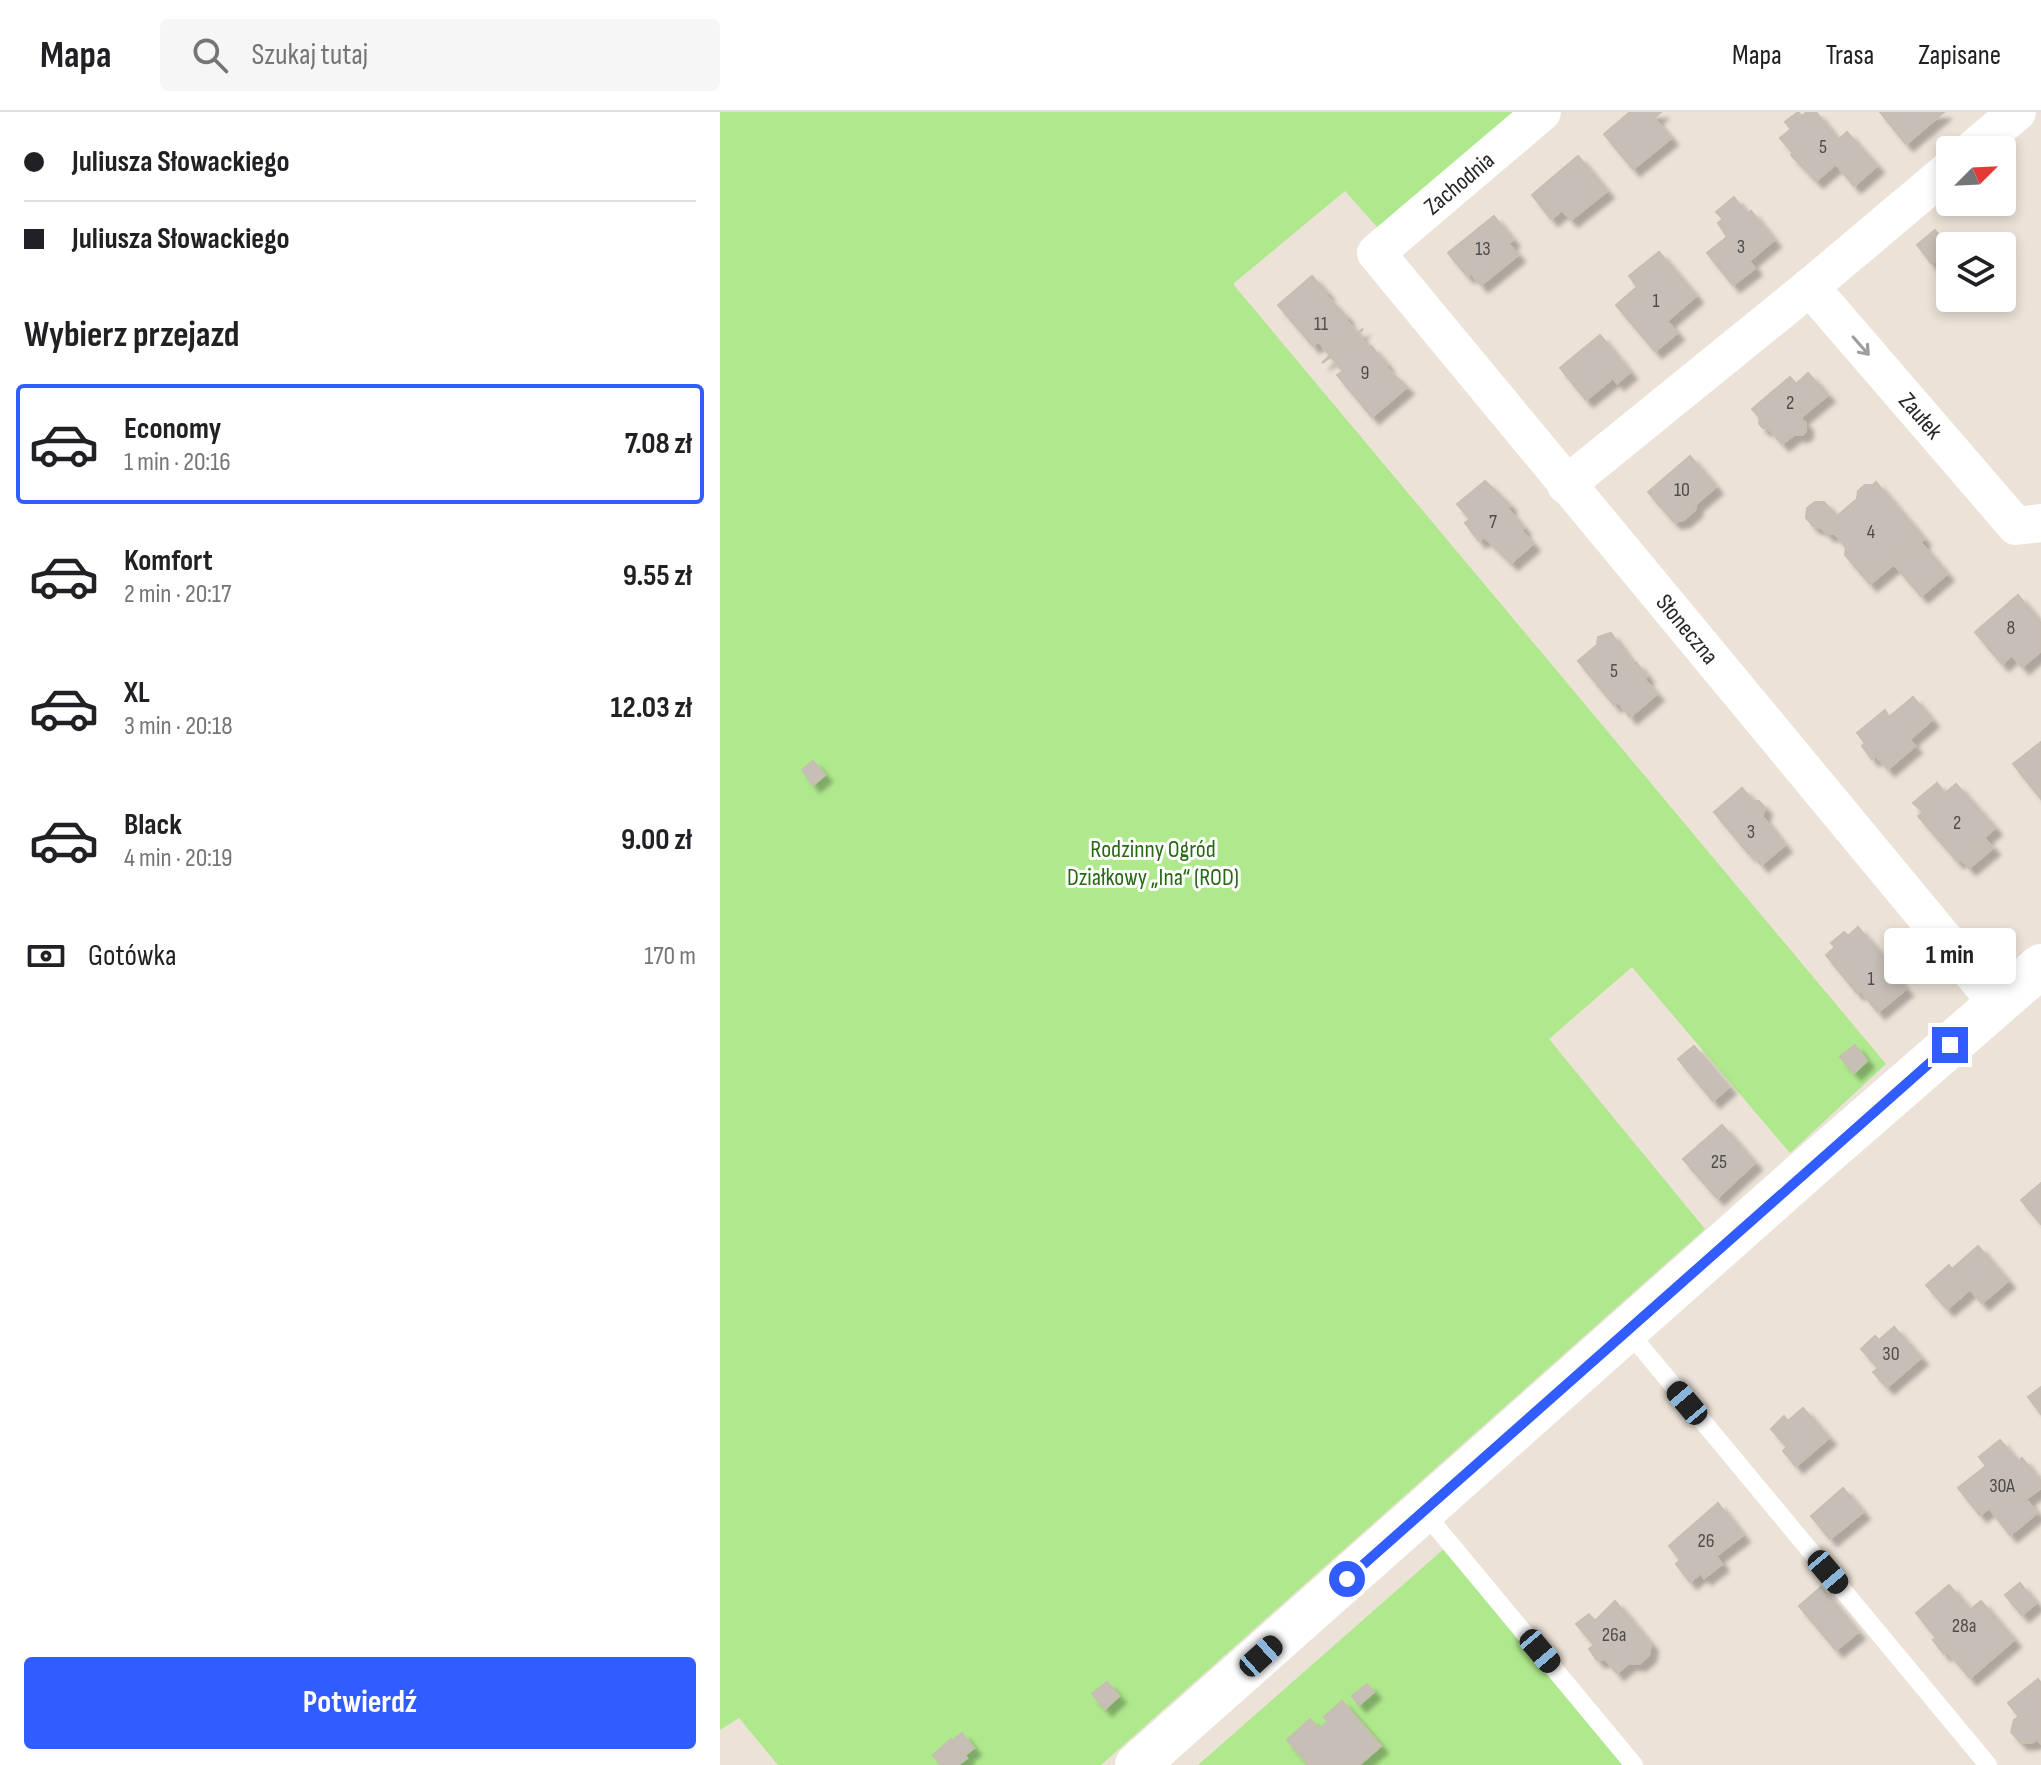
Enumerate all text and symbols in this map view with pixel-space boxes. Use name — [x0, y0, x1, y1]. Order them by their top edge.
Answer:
search box — [160, 19, 720, 91]
text: Mapa — [40, 33, 112, 78]
icon: search — [188, 33, 232, 77]
text: Szukaj tutaj — [252, 37, 368, 73]
text: Mapa — [1732, 39, 1782, 72]
text: Trasa — [1826, 39, 1874, 72]
text: Zapisane — [1918, 39, 2001, 72]
house number: 5 — [1819, 135, 1827, 159]
north arrow — [1936, 136, 2016, 216]
map controls — [1936, 136, 2016, 312]
text: Juliusza Słowackiego — [72, 144, 290, 180]
street label: Zachodnia — [1418, 146, 1500, 221]
text: Juliusza Słowackiego — [72, 221, 290, 257]
button: layers — [1936, 232, 2016, 312]
house number: 3 — [1737, 235, 1745, 259]
house number: 13 — [1475, 237, 1491, 261]
house number: 1 — [1653, 289, 1660, 313]
house number: 11 — [1314, 312, 1328, 336]
text: Wybierz przejazd — [24, 314, 240, 357]
one-way arrow — [1852, 336, 1870, 356]
house number: 9 — [1361, 361, 1369, 385]
street label: Zaułek — [1893, 387, 1949, 445]
house number: 2 — [1786, 391, 1794, 415]
icon: car — [28, 408, 100, 480]
text: Economy — [124, 411, 221, 447]
text: 7.08 zł — [625, 426, 692, 462]
text: 1 min · 20:16 — [124, 447, 231, 478]
house number: 10 — [1674, 478, 1690, 502]
house number: 7 — [1489, 510, 1497, 534]
house number: 4 — [1867, 520, 1875, 544]
icon: car — [28, 540, 100, 612]
text: Komfort — [124, 543, 213, 579]
text: 9.55 zł — [623, 558, 692, 594]
text: 2 min · 20:17 — [124, 579, 231, 610]
street label: Słoneczna — [1650, 588, 1724, 670]
house number: 8 — [2007, 616, 2015, 640]
house number: 5 — [1610, 659, 1618, 683]
icon: car — [28, 672, 100, 744]
text: XL — [124, 675, 150, 711]
text: 12.03 zł — [610, 690, 692, 726]
text: 3 min · 20:18 — [124, 711, 233, 742]
icon: car — [28, 804, 100, 876]
text: Black — [124, 807, 182, 843]
house number: 2 — [1953, 811, 1961, 835]
house number: 3 — [1747, 820, 1755, 844]
text: 9.00 zł — [621, 822, 692, 858]
park label: Rodzinny Ogród Działkowy „Ina“ (ROD) — [1067, 835, 1239, 892]
text: 4 min · 20:19 — [124, 843, 233, 874]
callout: 1 min — [1884, 929, 2016, 985]
icon: cash — [24, 934, 68, 978]
text: Gotówka — [88, 938, 177, 974]
text: 1 min — [1926, 940, 1974, 971]
text: 170 m — [644, 941, 696, 972]
house number: 1 — [1868, 967, 1875, 991]
route end — [1932, 1027, 1968, 1063]
house number: 25 — [1711, 1150, 1727, 1174]
house number: 30 — [1882, 1342, 1900, 1366]
car — [1662, 1377, 1712, 1429]
house number: 30A — [1989, 1474, 2015, 1498]
house number: 26 — [1698, 1529, 1715, 1553]
car — [1803, 1546, 1853, 1598]
route start — [1329, 1561, 1365, 1597]
house number: 28a — [1952, 1614, 1976, 1638]
house number: 26a — [1602, 1623, 1626, 1647]
car — [1515, 1625, 1565, 1677]
car — [1235, 1631, 1287, 1681]
button: Potwierdź — [24, 1657, 696, 1749]

